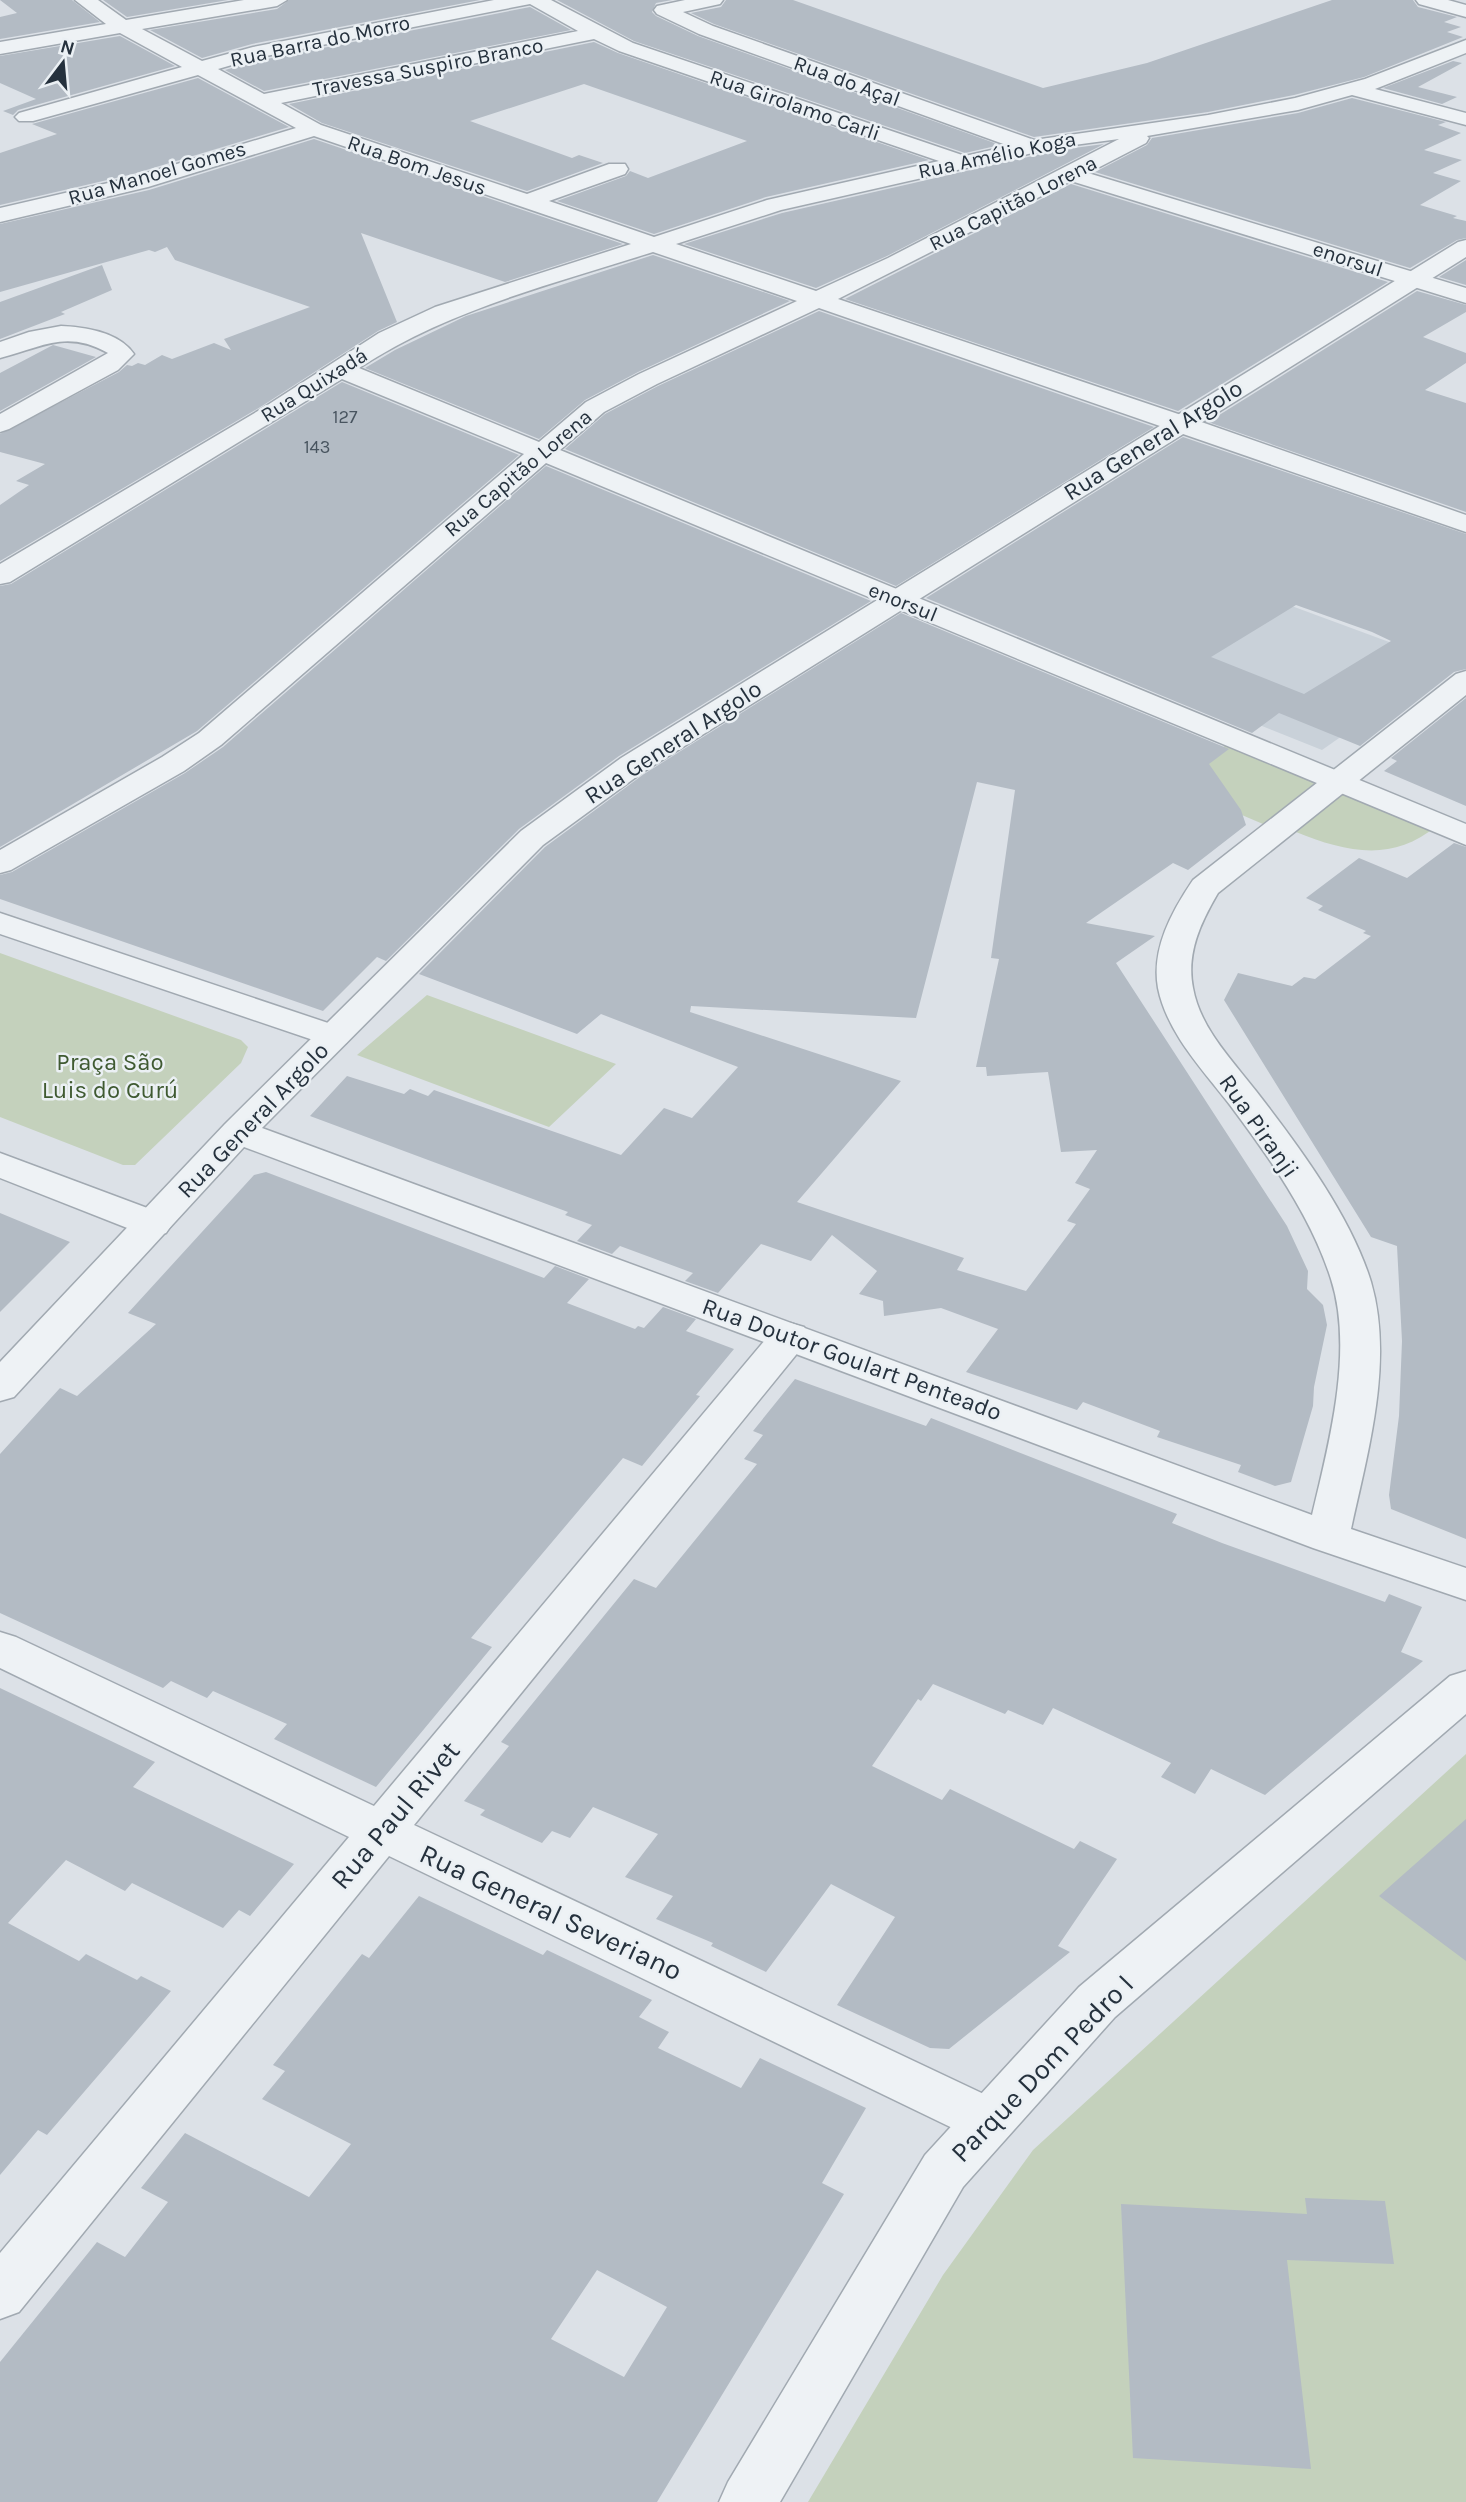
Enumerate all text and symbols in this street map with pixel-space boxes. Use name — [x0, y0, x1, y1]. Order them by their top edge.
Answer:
street label: Rua Barra do Morro — [228, 10, 412, 72]
north arrow — [28, 28, 98, 98]
street label: Travessa Suspiro Branco — [311, 33, 545, 101]
text: N — [58, 35, 77, 60]
street label: Rua do Açal — [791, 51, 903, 111]
street label: Rua Girolamo Carli — [707, 65, 883, 145]
street label: Rua Amélio Koga — [916, 127, 1078, 183]
street label: Rua Bom Jesus — [344, 130, 490, 200]
street label: Rua Manoel Gomes — [65, 136, 249, 210]
street label: Rua Capitão Lorena — [925, 150, 1101, 256]
street label: enorsul — [1310, 236, 1386, 282]
street label: Rua Quixadá — [256, 343, 372, 427]
street label: Rua General Argolo — [1058, 374, 1248, 506]
street label: Rua Capitão Lorena — [439, 404, 597, 542]
house number: 127 — [333, 406, 358, 428]
house number: 143 — [304, 436, 330, 458]
street label: enorsul — [865, 577, 941, 627]
street label: Rua General Argolo — [579, 674, 767, 810]
street label: Rua General Argolo — [172, 1036, 334, 1204]
park label: Praça São Luis do Curú — [42, 1048, 178, 1104]
street label: Rua Piranji — [1213, 1069, 1305, 1183]
street label: Rua Doutor Goulart Penteado — [698, 1292, 1006, 1426]
street label: Rua Paul Rivet — [324, 1734, 466, 1896]
street label: Rua General Severiano — [415, 1837, 687, 1987]
street label: Parque Dom Pedro I — [944, 1967, 1140, 2169]

